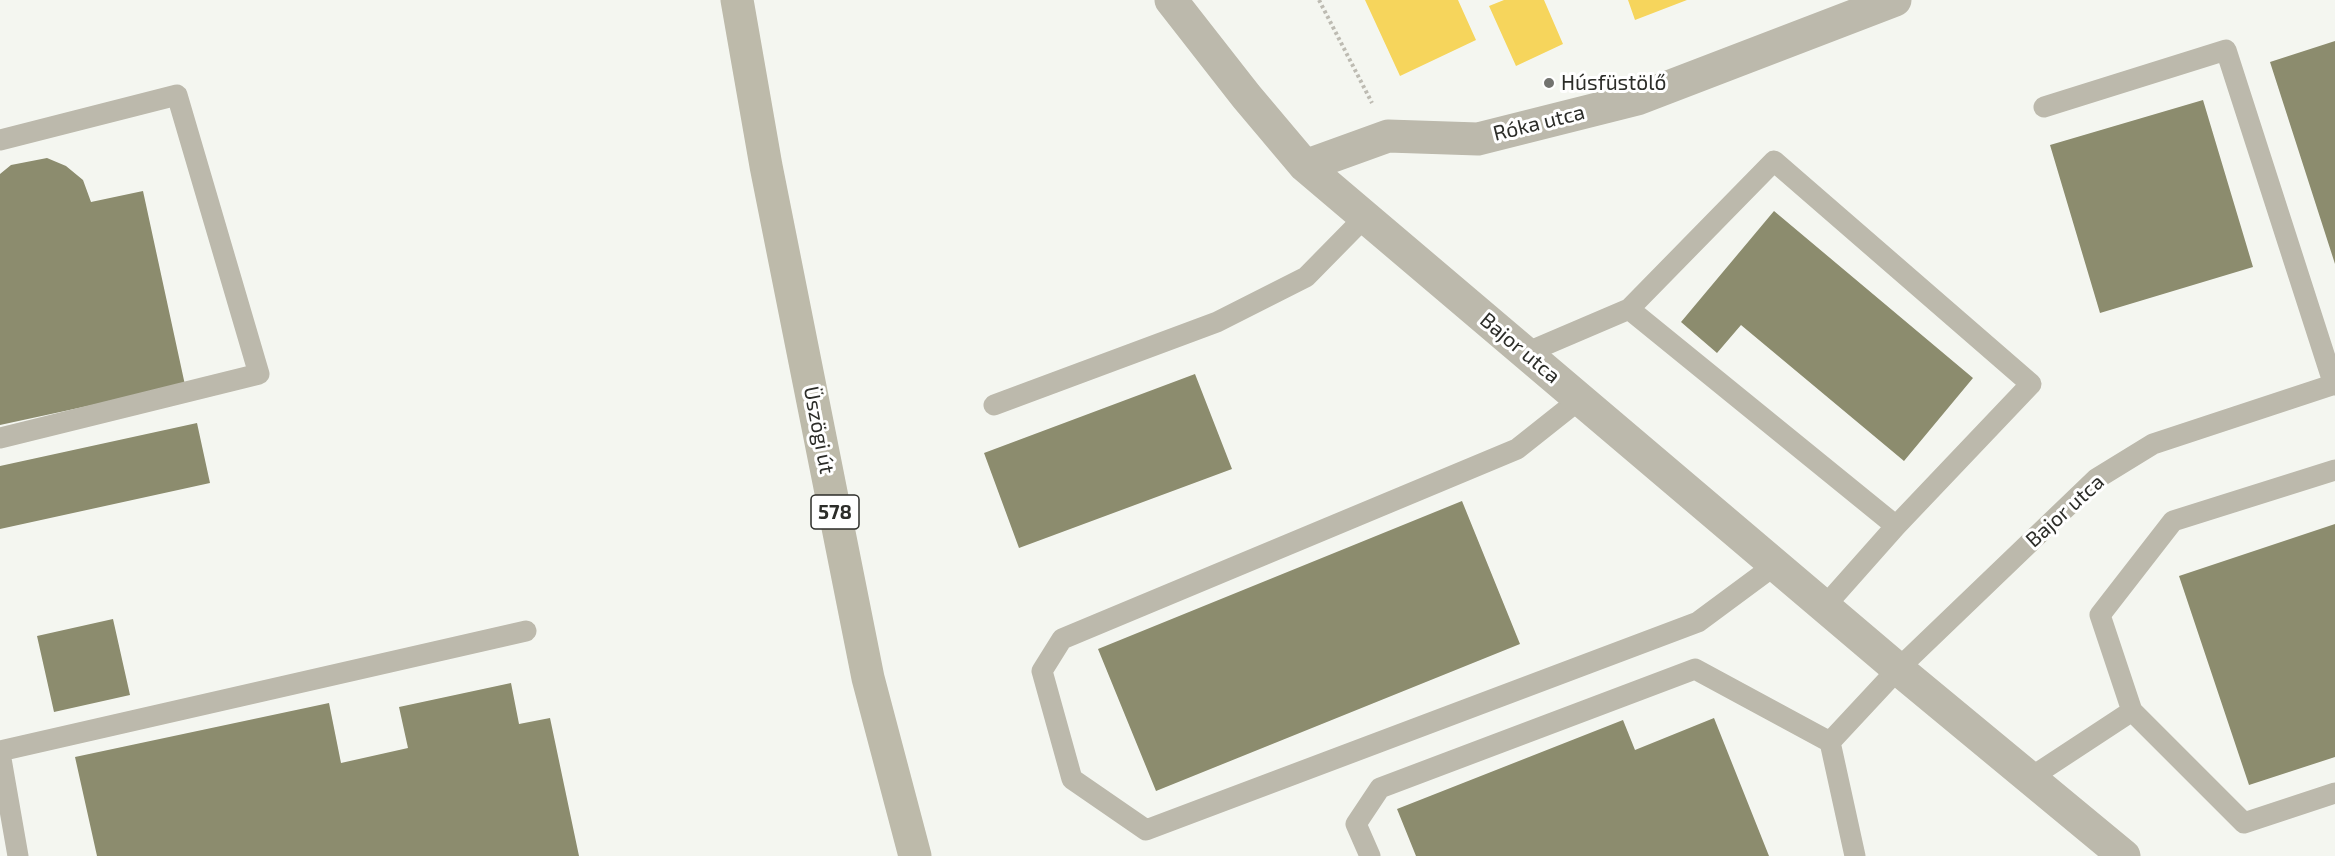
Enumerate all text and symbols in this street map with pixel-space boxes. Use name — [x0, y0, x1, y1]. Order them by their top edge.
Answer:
place label: Húsfüstölő — [1561, 70, 1666, 96]
marker: Húsfüstölő — [1542, 76, 1556, 90]
street label: Róka utca — [1491, 99, 1587, 147]
street label: Bajor utca — [1475, 307, 1565, 389]
street label: Üszögi út — [798, 384, 840, 476]
street label: Bajor utca — [2021, 469, 2109, 553]
road number: 578 — [811, 495, 859, 529]

